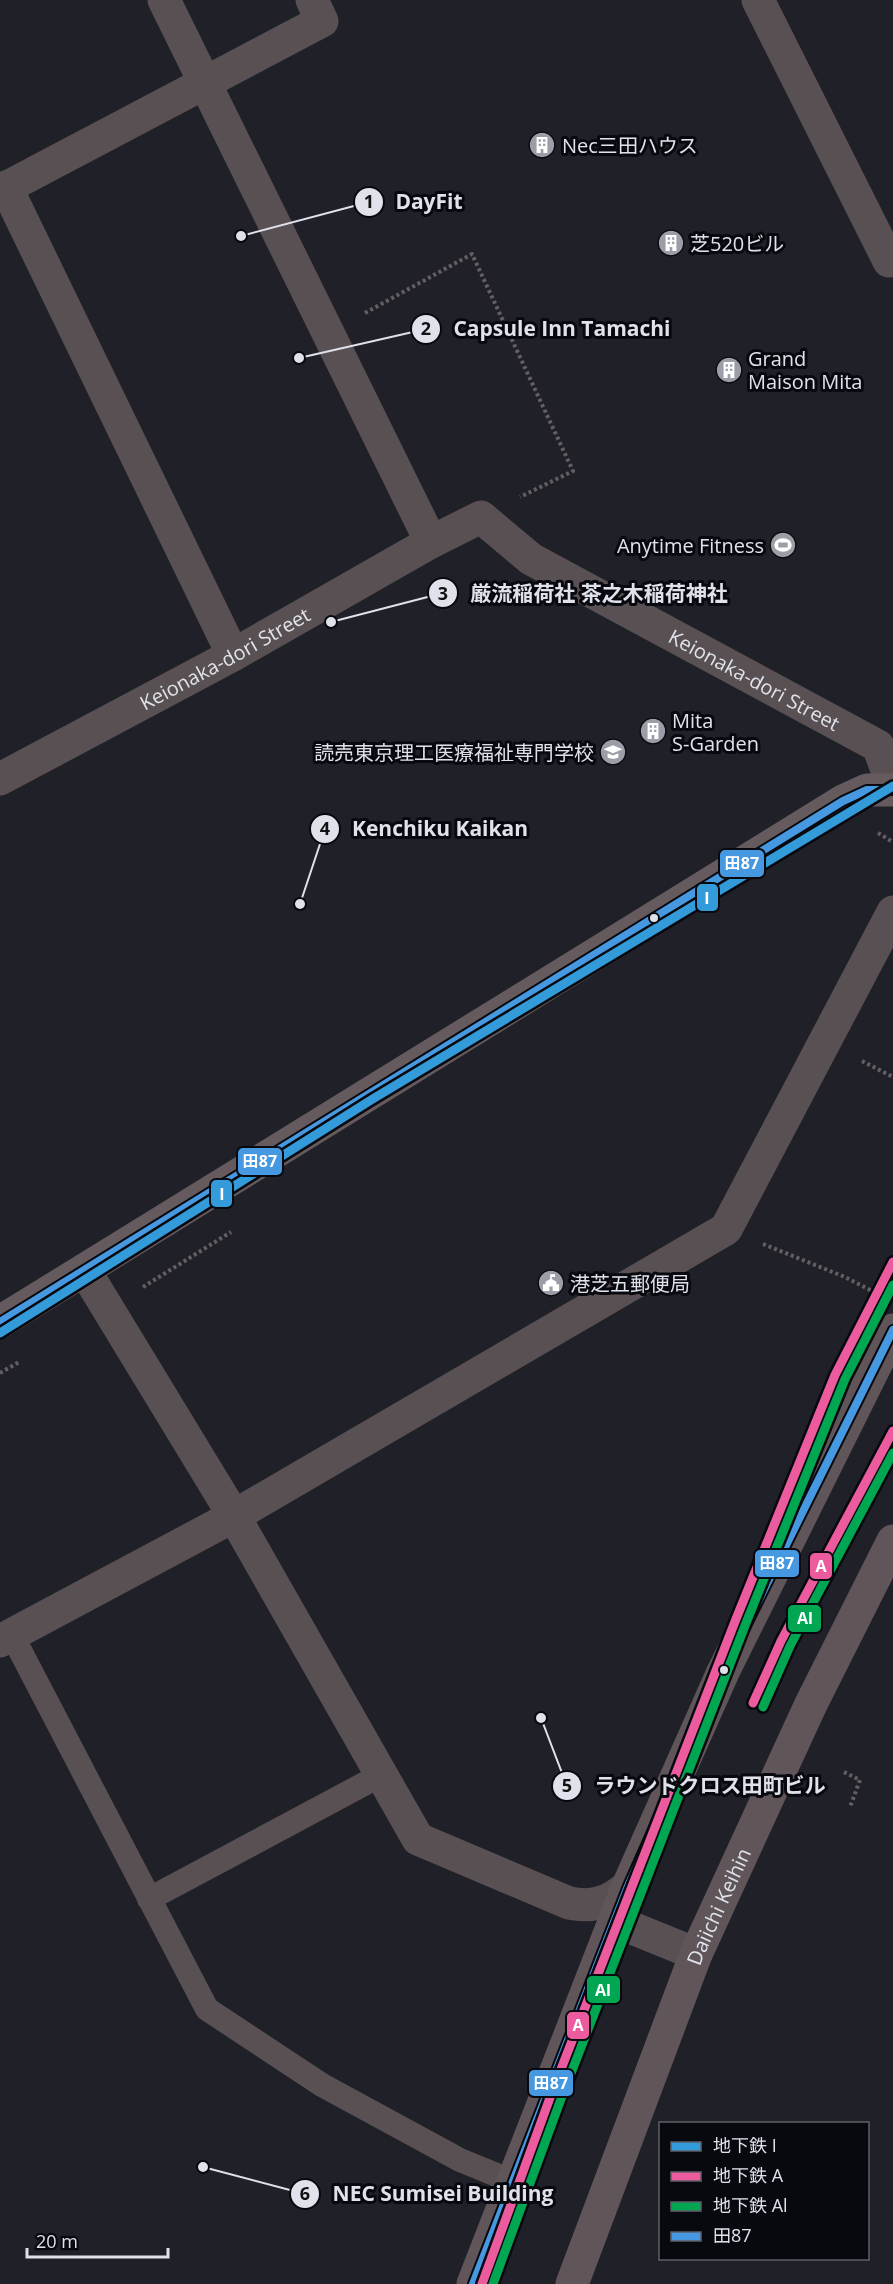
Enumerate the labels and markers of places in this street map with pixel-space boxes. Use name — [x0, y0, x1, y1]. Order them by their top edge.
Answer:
building icon: Nec三田ハウス — [527, 130, 557, 160]
place label: Nec三田ハウス — [562, 132, 698, 159]
callout: DayFit — [354, 183, 475, 222]
building icon: 芝520ビル — [656, 228, 686, 258]
place label: 芝520ビル — [690, 230, 784, 257]
callout: Capsule Inn Tamachi — [411, 309, 682, 348]
place label: Grand Maison Mita — [748, 345, 862, 395]
building icon: Grand Maison Mita — [714, 355, 744, 385]
sports icon: Anytime Fitness — [768, 530, 798, 560]
place label: Anytime Fitness — [617, 532, 764, 559]
callout: 厳流稲荷社 茶之木稲荷神社 — [428, 574, 739, 613]
place label: Mita S-Garden — [672, 707, 759, 757]
building icon: Mita S-Garden — [638, 716, 668, 746]
school or university icon: 読売東京理工医療福祉専門学校 — [598, 737, 628, 767]
place label: 読売東京理工医療福祉専門学校 — [314, 739, 594, 766]
callout: Kenchiku Kaikan — [310, 809, 540, 848]
unlabelled marker — [648, 912, 660, 924]
public building icon: 港芝五郵便局 — [536, 1268, 566, 1298]
place label: 港芝五郵便局 — [570, 1270, 690, 1297]
unlabelled marker — [718, 1664, 730, 1676]
callout: ラウンドクロス田町ビル — [552, 1767, 837, 1806]
callout: NEC Sumisei Building — [290, 2174, 565, 2213]

